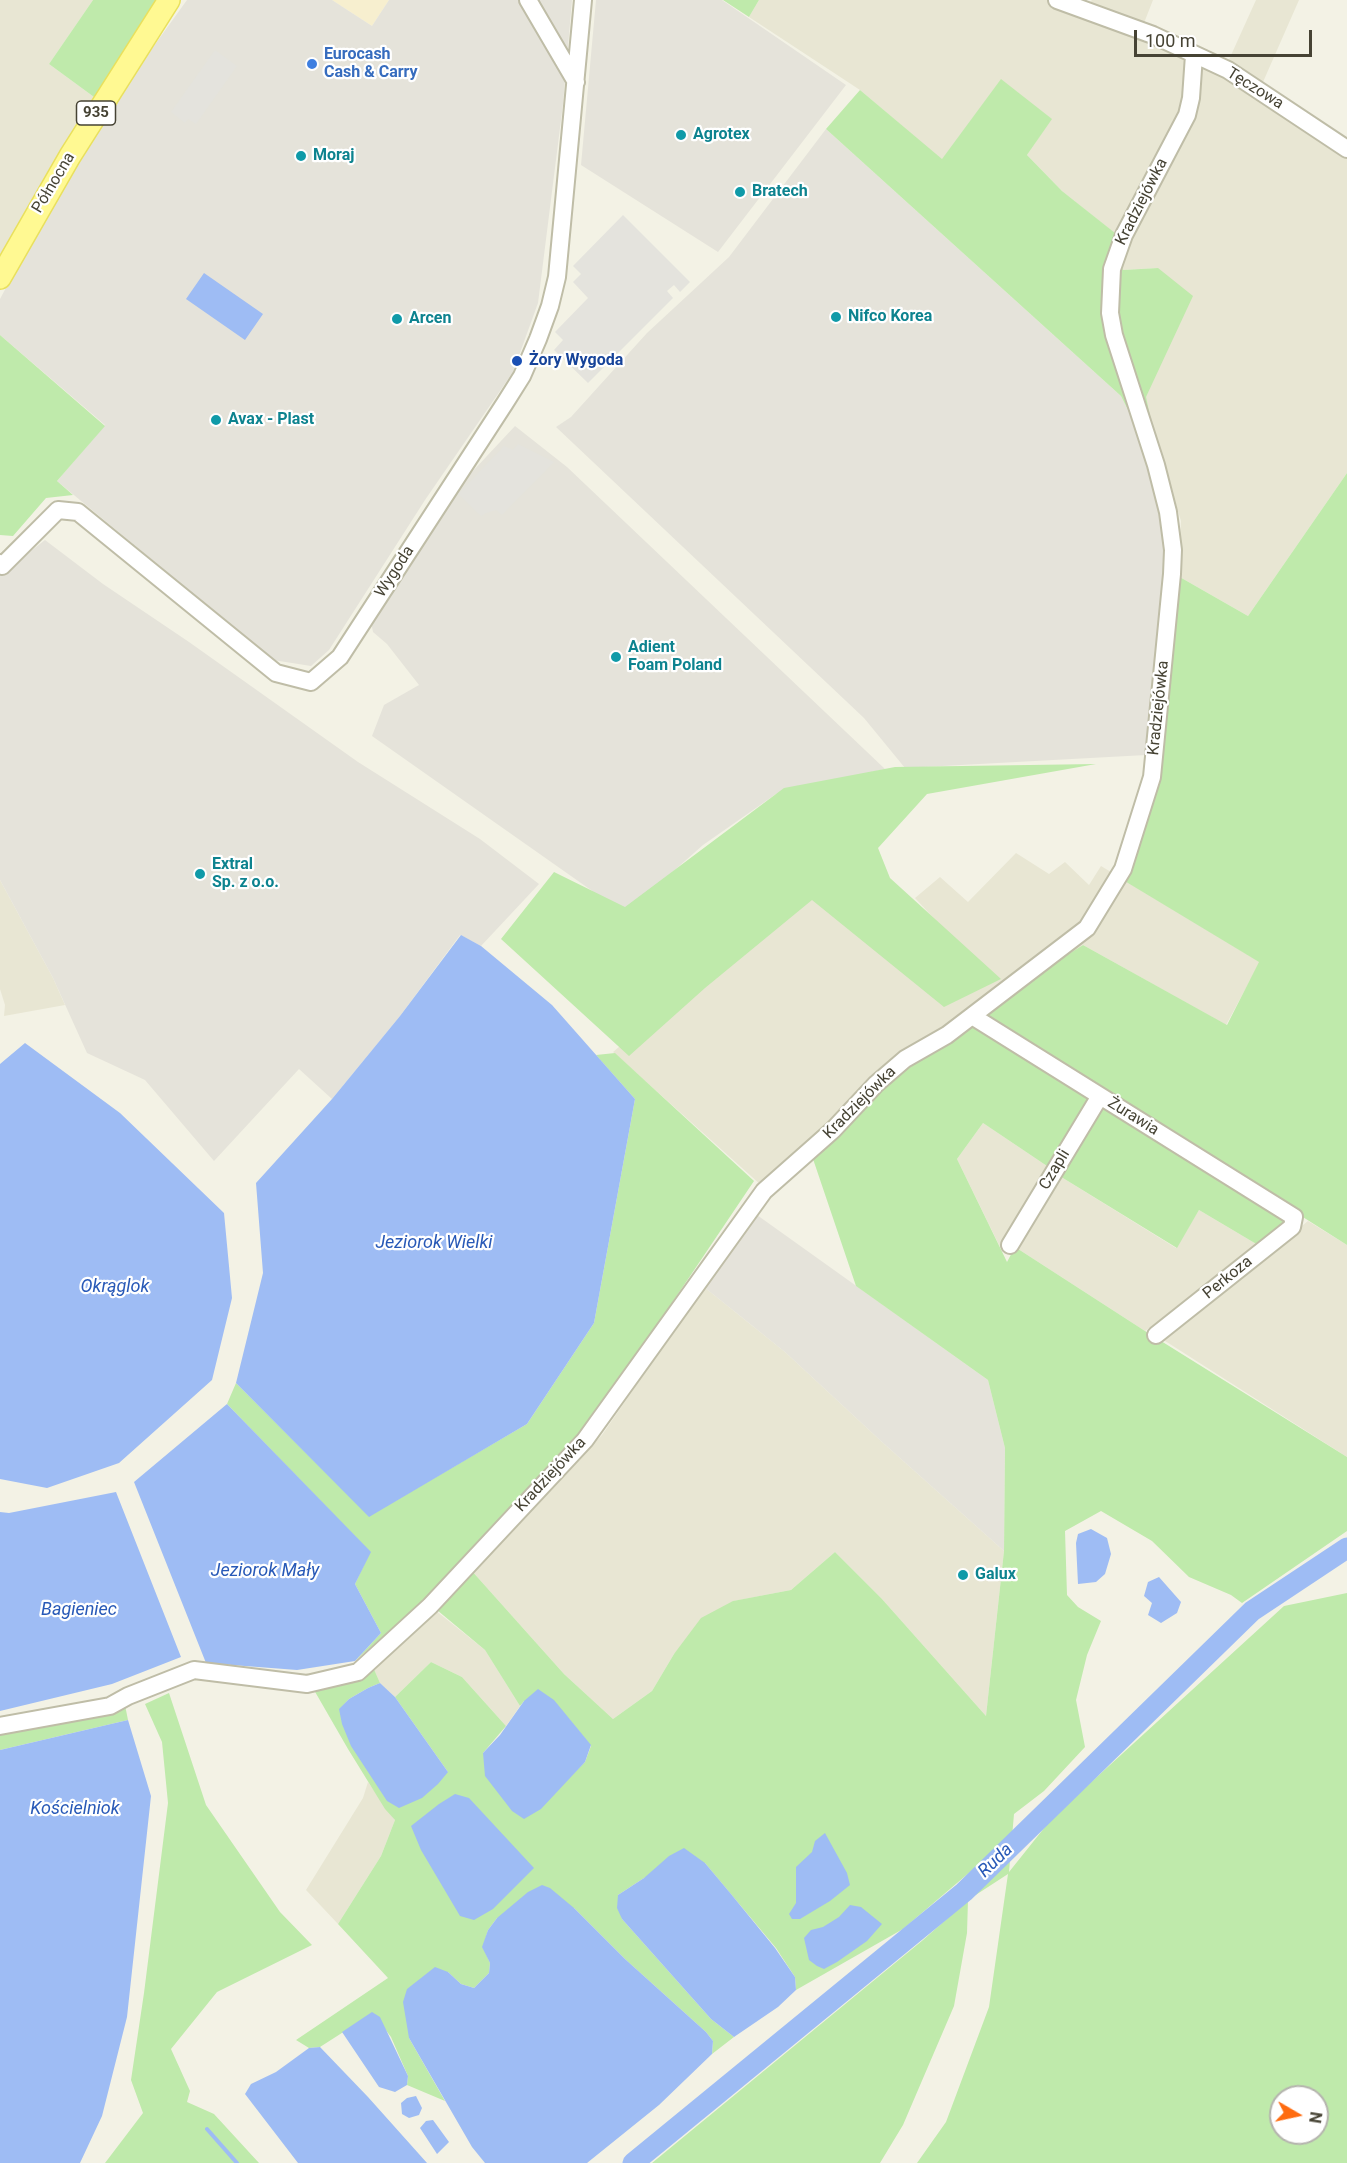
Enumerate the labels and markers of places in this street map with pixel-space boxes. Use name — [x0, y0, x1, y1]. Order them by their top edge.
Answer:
place label: Eurocash Cash & Carry — [324, 45, 418, 83]
marker: Eurocash Cash & Carry — [305, 57, 319, 71]
place label: Agrotex — [693, 125, 750, 145]
marker: Agrotex — [674, 128, 688, 142]
place label: Moraj — [313, 146, 354, 166]
marker: Moraj — [294, 149, 308, 163]
place label: Bratech — [752, 182, 808, 202]
marker: Bratech — [733, 185, 747, 199]
place label: Nifco Korea — [848, 307, 932, 327]
place label: Arcen — [409, 309, 451, 329]
marker: Nifco Korea — [829, 310, 843, 324]
marker: Arcen — [390, 312, 404, 326]
place label: Żory Wygoda — [529, 351, 623, 371]
marker: Żory Wygoda — [510, 354, 524, 368]
place label: Avax - Plast — [228, 410, 314, 430]
marker: Avax - Plast — [209, 413, 223, 427]
place label: Adient Foam Poland — [628, 638, 722, 676]
marker: Adient Foam Poland — [609, 650, 623, 664]
place label: Extral Sp. z o.o. — [212, 855, 279, 893]
marker: Extral Sp. z o.o. — [193, 867, 207, 881]
place label: Galux — [975, 1565, 1016, 1585]
marker: Galux — [956, 1568, 970, 1582]

